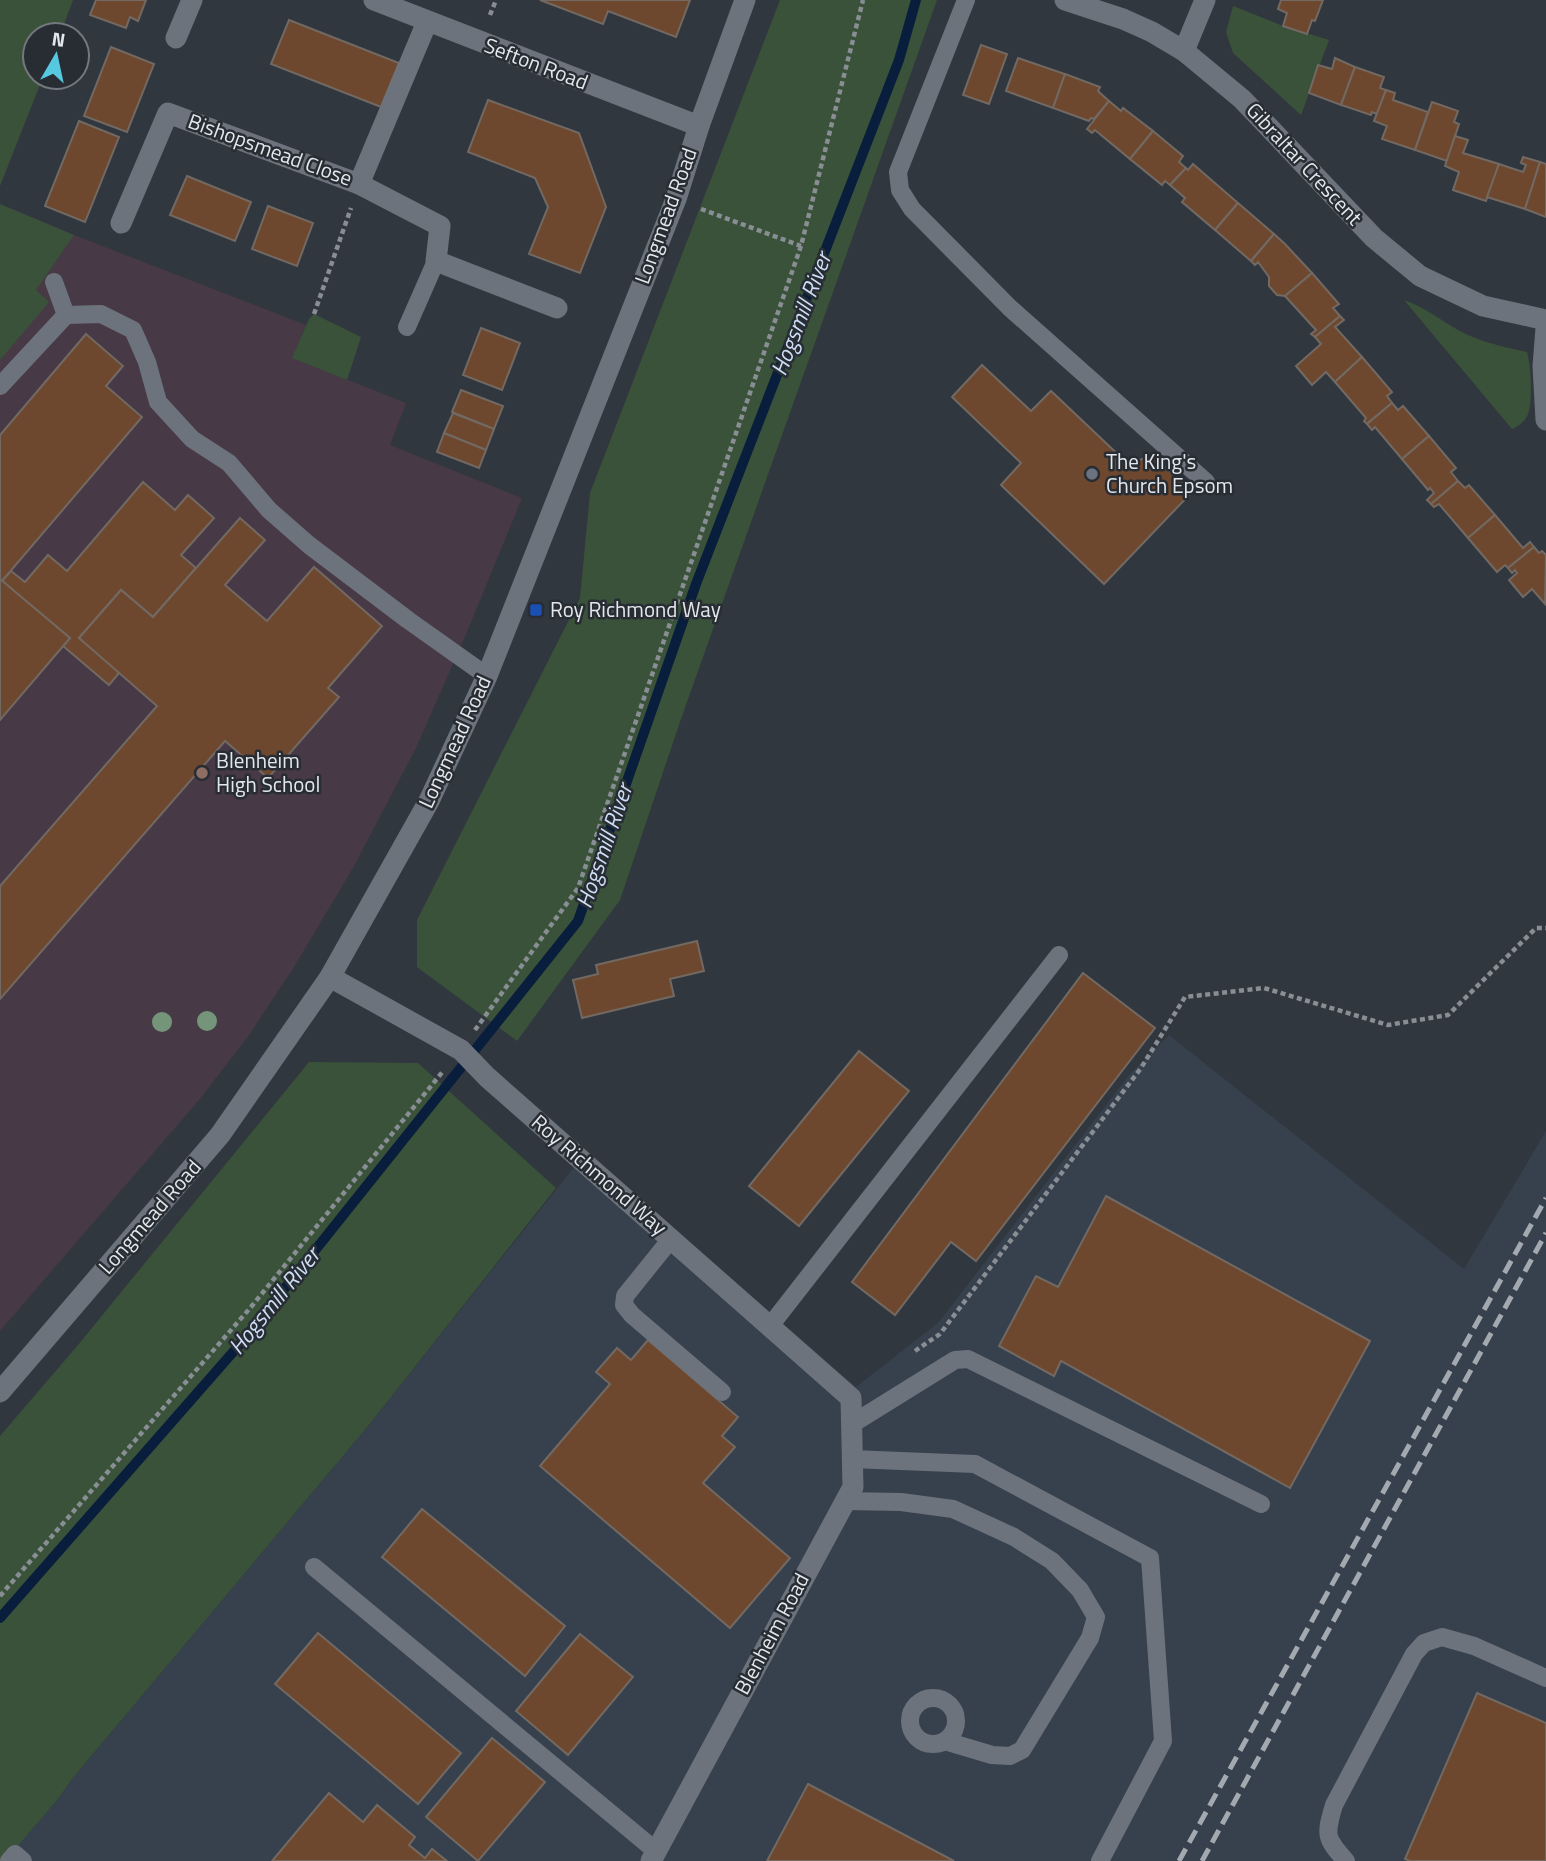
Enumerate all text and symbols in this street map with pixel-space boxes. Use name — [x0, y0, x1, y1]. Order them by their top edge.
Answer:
north arrow — [21, 21, 91, 91]
text: N — [50, 23, 68, 54]
street label: Sefton Road — [480, 29, 593, 97]
street label: Gibraltar Crescent — [1239, 95, 1371, 232]
street label: Bishopsmead Close — [184, 105, 357, 194]
street label: Longmead Road — [626, 143, 705, 288]
water label: Hogsmill River — [761, 245, 841, 381]
place label: The King's Church Epsom — [1106, 445, 1233, 501]
marker: The King's Church Epsom — [1084, 466, 1100, 482]
place label: Roy Richmond Way — [550, 593, 721, 625]
marker: Roy Richmond Way — [528, 602, 544, 618]
street label: Longmead Road — [409, 670, 499, 813]
place label: Blenheim High School — [216, 744, 320, 800]
marker: Blenheim High School — [194, 765, 210, 781]
water label: Hogsmill River — [566, 776, 642, 913]
street label: Roy Richmond Way — [525, 1106, 675, 1242]
street label: Longmead Road — [90, 1152, 208, 1281]
water label: Hogsmill River — [219, 1237, 330, 1362]
street label: Blenheim Road — [726, 1567, 817, 1700]

